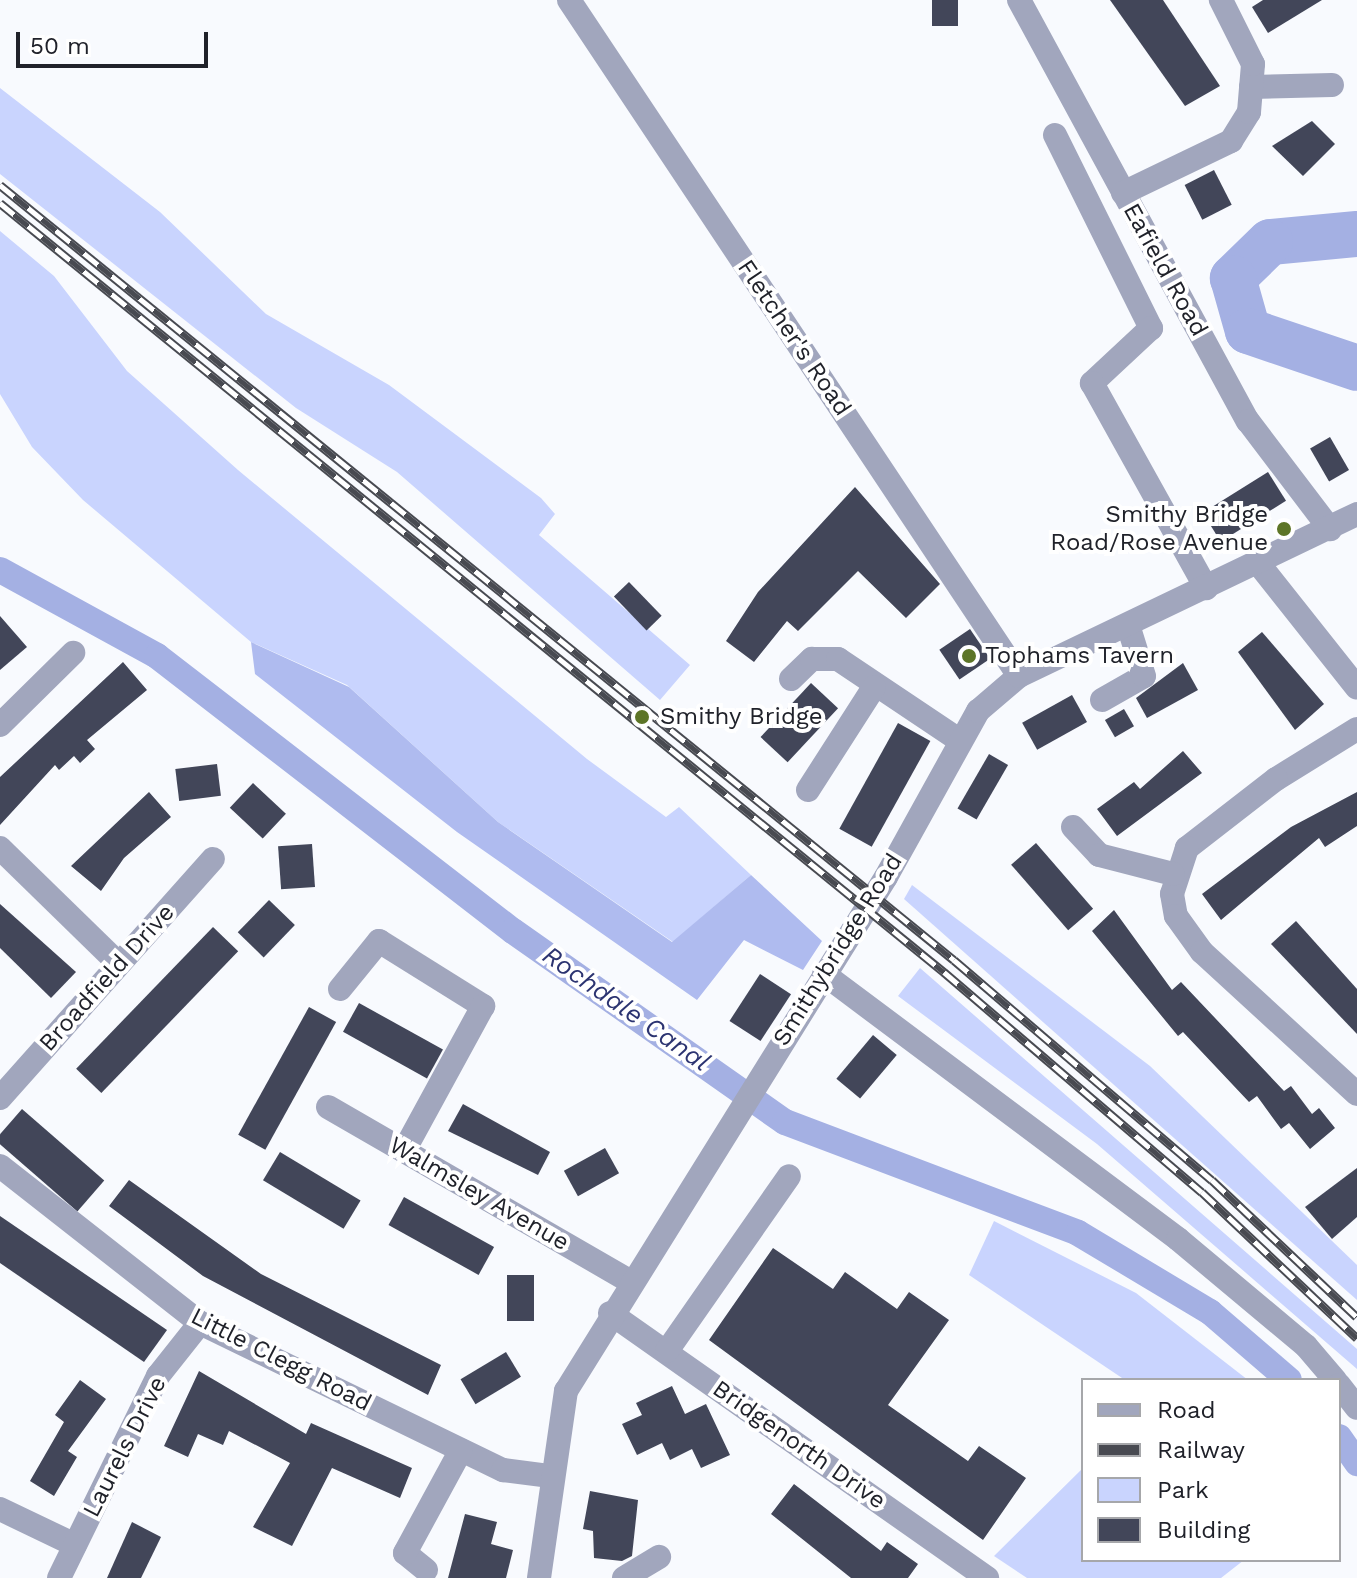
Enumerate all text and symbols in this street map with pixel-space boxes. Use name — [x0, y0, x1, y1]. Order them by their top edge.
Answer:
scale bar — [20, 16, 212, 66]
text: 50 m — [30, 32, 90, 60]
street label: Eafield Road — [1117, 198, 1213, 342]
street label: Fletcher's Road — [731, 254, 857, 422]
place label: Smithy Bridge Road/Rose Avenue — [1049, 501, 1268, 557]
marker: Smithy Bridge Road/Rose Avenue — [1275, 520, 1293, 538]
place label: Tophams Tavern — [985, 642, 1175, 670]
marker: Tophams Tavern — [960, 647, 978, 665]
place label: Smithy Bridge — [660, 703, 823, 731]
marker: Smithy Bridge — [631, 706, 653, 728]
street label: Smithybridge Road — [767, 849, 909, 1051]
street label: Broadfield Drive — [33, 898, 181, 1058]
water label: Rochdale Canal — [536, 940, 716, 1078]
street label: Walmsley Avenue — [383, 1130, 575, 1258]
street label: Little Clegg Road — [186, 1302, 376, 1418]
street label: Laurels Drive — [77, 1372, 173, 1522]
street label: Bridgenorth Drive — [707, 1375, 891, 1515]
legend — [1081, 1378, 1341, 1562]
text: Road — [1157, 1396, 1216, 1424]
text: Railway — [1157, 1436, 1245, 1464]
text: Park — [1157, 1476, 1209, 1504]
text: Building — [1157, 1516, 1250, 1544]

